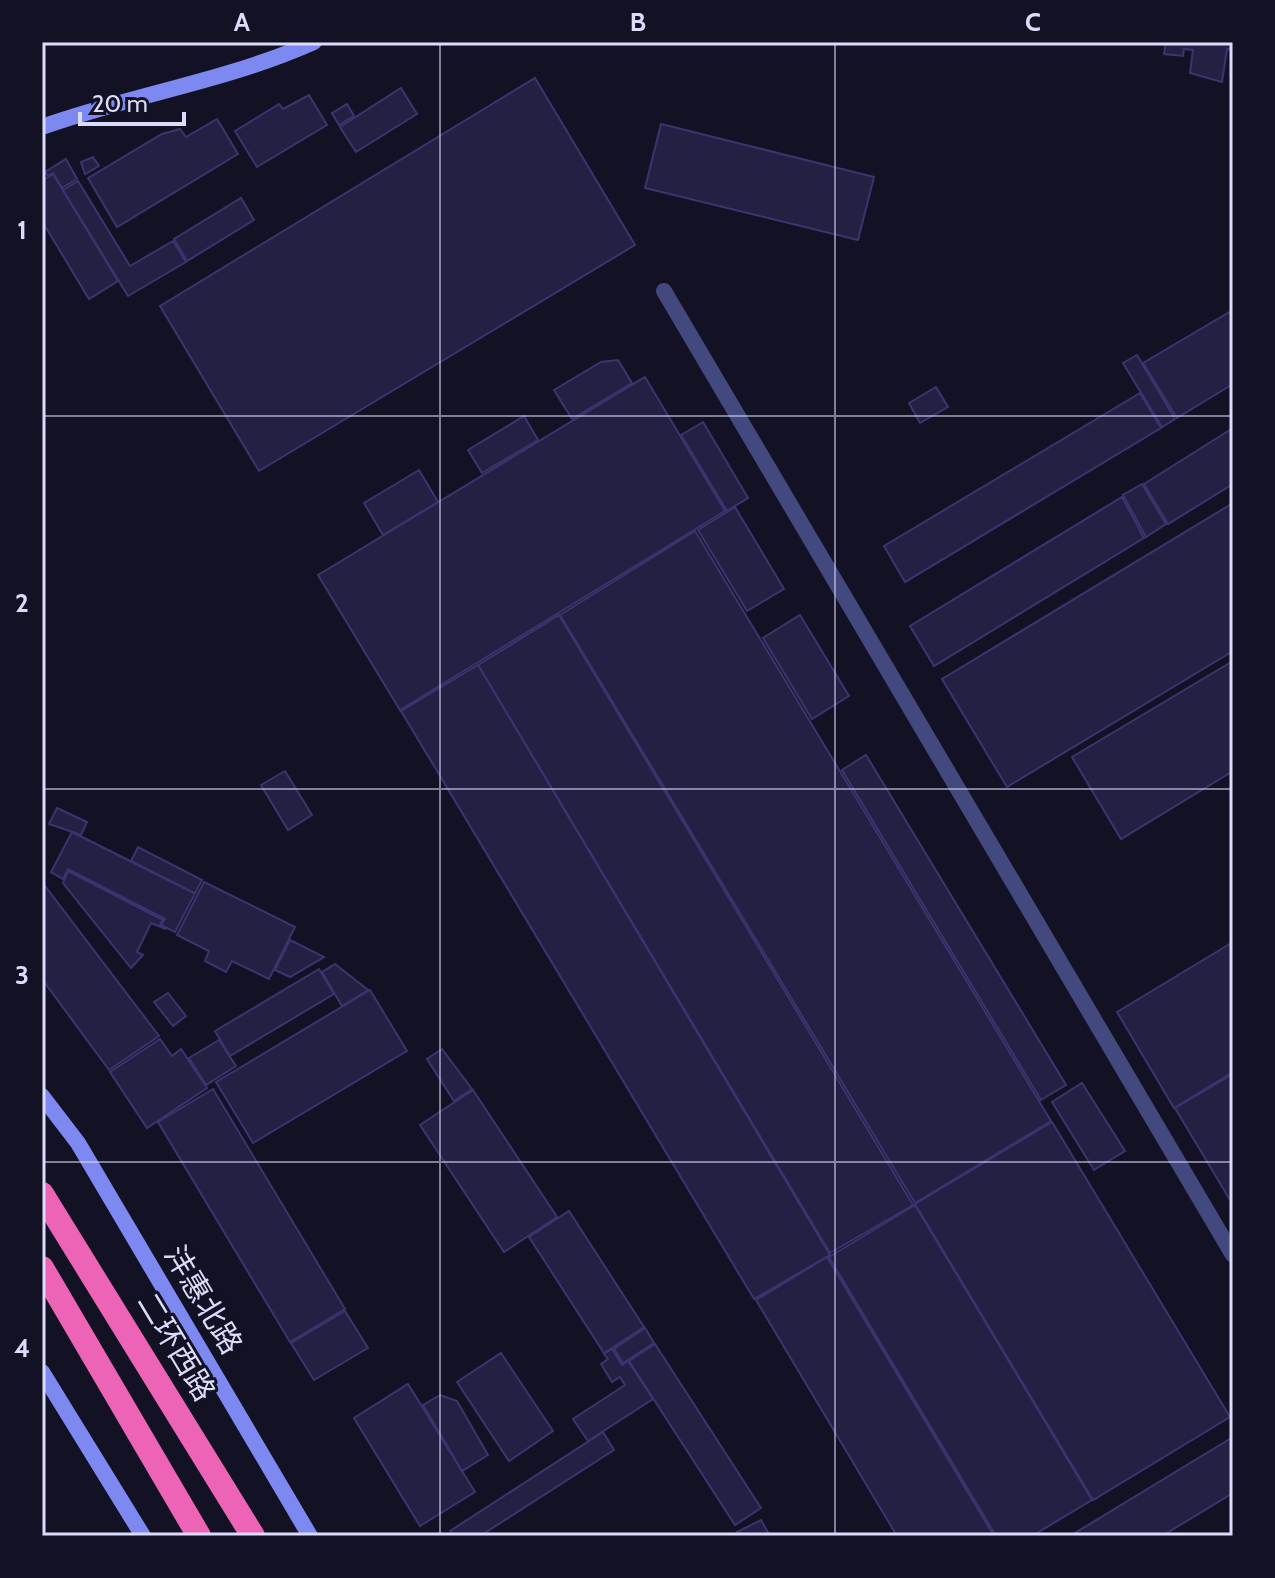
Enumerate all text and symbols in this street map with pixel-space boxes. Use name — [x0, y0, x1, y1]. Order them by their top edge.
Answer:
text: A — [234, 6, 251, 38]
text: B — [630, 6, 646, 38]
text: C — [1025, 6, 1041, 38]
scale bar — [80, 76, 184, 126]
text: 20 m — [92, 89, 148, 118]
text: 1 — [17, 214, 27, 246]
text: 2 — [15, 587, 29, 619]
text: 3 — [15, 959, 29, 991]
street label: 沣惠北路 — [157, 1239, 250, 1361]
street label: 二环西路 — [130, 1286, 223, 1408]
text: 4 — [14, 1332, 30, 1364]

